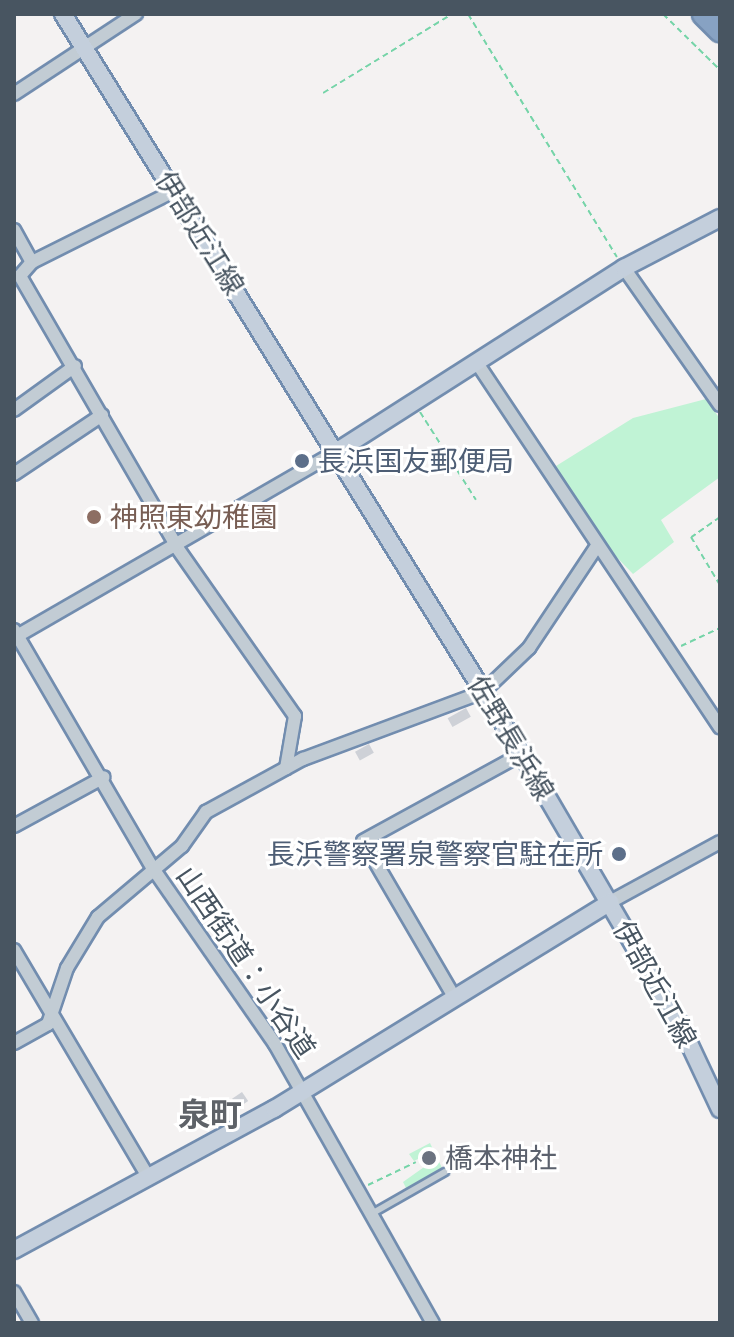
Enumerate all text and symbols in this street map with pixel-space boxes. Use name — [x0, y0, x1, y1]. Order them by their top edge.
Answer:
street label: 伊部近江線 — [149, 165, 251, 301]
place label: 長浜国友郵便局 — [318, 444, 514, 478]
marker: 長浜国友郵便局 — [293, 452, 311, 470]
place label: 神照東幼稚園 — [110, 500, 278, 534]
marker: 神照東幼稚園 — [85, 508, 103, 526]
street label: 佐野長浜線 — [461, 669, 561, 807]
place label: 長浜警察署泉警察官駐在所 — [267, 837, 603, 871]
marker: 長浜警察署泉警察官駐在所 — [610, 845, 628, 863]
street label: 山西街道：小谷道 — [169, 860, 323, 1064]
street label: 伊部近江線 — [606, 915, 704, 1053]
district label: 泉町 — [178, 1096, 242, 1134]
place label: 橋本神社 — [445, 1141, 557, 1175]
marker: 橋本神社 — [420, 1149, 438, 1167]

